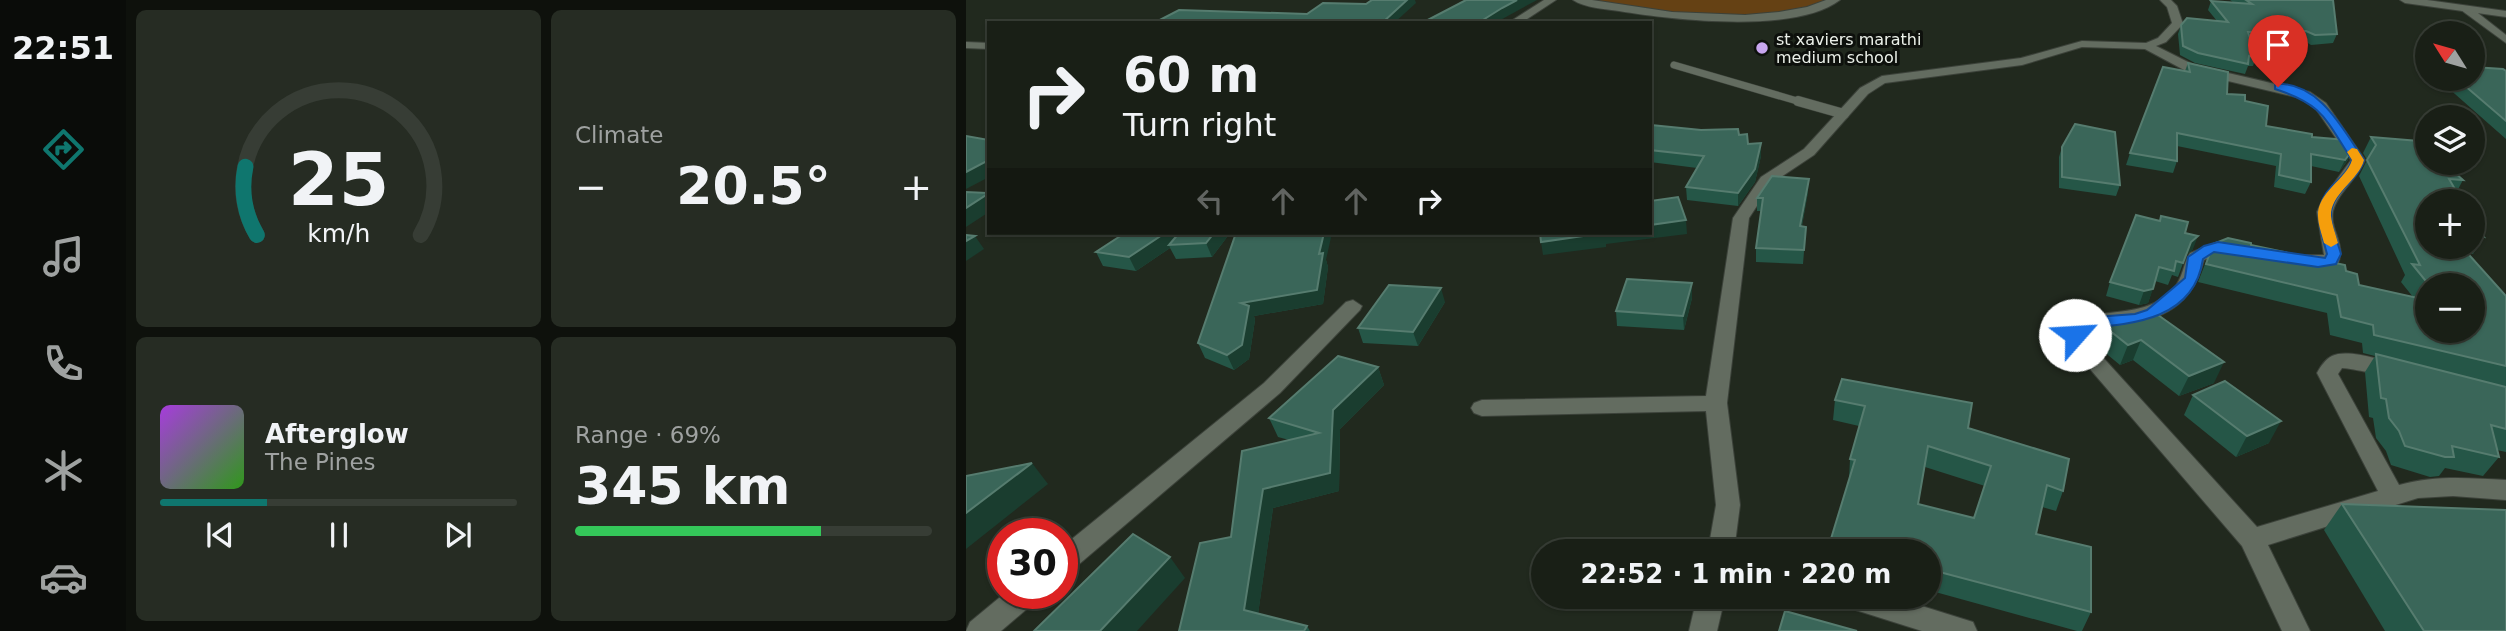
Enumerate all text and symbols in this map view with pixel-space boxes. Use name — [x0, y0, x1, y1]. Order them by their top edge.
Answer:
pin — [2248, 15, 2308, 87]
north arrow — [2415, 21, 2485, 91]
map controls — [2415, 21, 2485, 343]
icon: arrive — [2259, 26, 2297, 64]
text: 22:51 — [12, 29, 114, 67]
place label: st xaviers marathi medium school — [1776, 30, 1921, 67]
marker: st xaviers marathi medium school — [1754, 40, 1770, 56]
text: 60 m — [1123, 47, 1259, 104]
icon: right — [1008, 49, 1099, 140]
button: layers — [2415, 105, 2485, 175]
text: Turn right — [1123, 106, 1276, 144]
text: Climate — [575, 122, 664, 148]
icon: directions — [39, 125, 88, 174]
text: 25 — [288, 137, 389, 222]
text: 20.5° — [676, 156, 831, 216]
text: − — [575, 165, 607, 209]
text: + — [900, 165, 932, 209]
icon: left — [1191, 182, 1229, 220]
icon: ahead — [1264, 182, 1302, 220]
icon: ahead — [1337, 182, 1375, 220]
icon: right — [1410, 182, 1448, 220]
button: + — [2415, 189, 2485, 259]
text: km/h — [307, 218, 370, 247]
icon: music — [39, 232, 88, 281]
button: − — [2415, 273, 2485, 343]
position arrow — [2038, 298, 2112, 372]
icon: phone — [39, 339, 88, 388]
text: Afterglow — [265, 419, 409, 449]
text: Range · 69% — [575, 422, 721, 448]
icon: climate — [39, 446, 88, 495]
text: The Pines — [265, 449, 376, 475]
text: 345 km — [575, 456, 790, 516]
icon: previous — [201, 516, 239, 554]
icon: pause — [320, 516, 358, 554]
icon: next — [439, 516, 477, 554]
speed limit sign: 30 — [987, 518, 1078, 609]
icon: car — [39, 553, 88, 602]
text: 22:52 · 1 min · 220 m — [1581, 559, 1891, 589]

